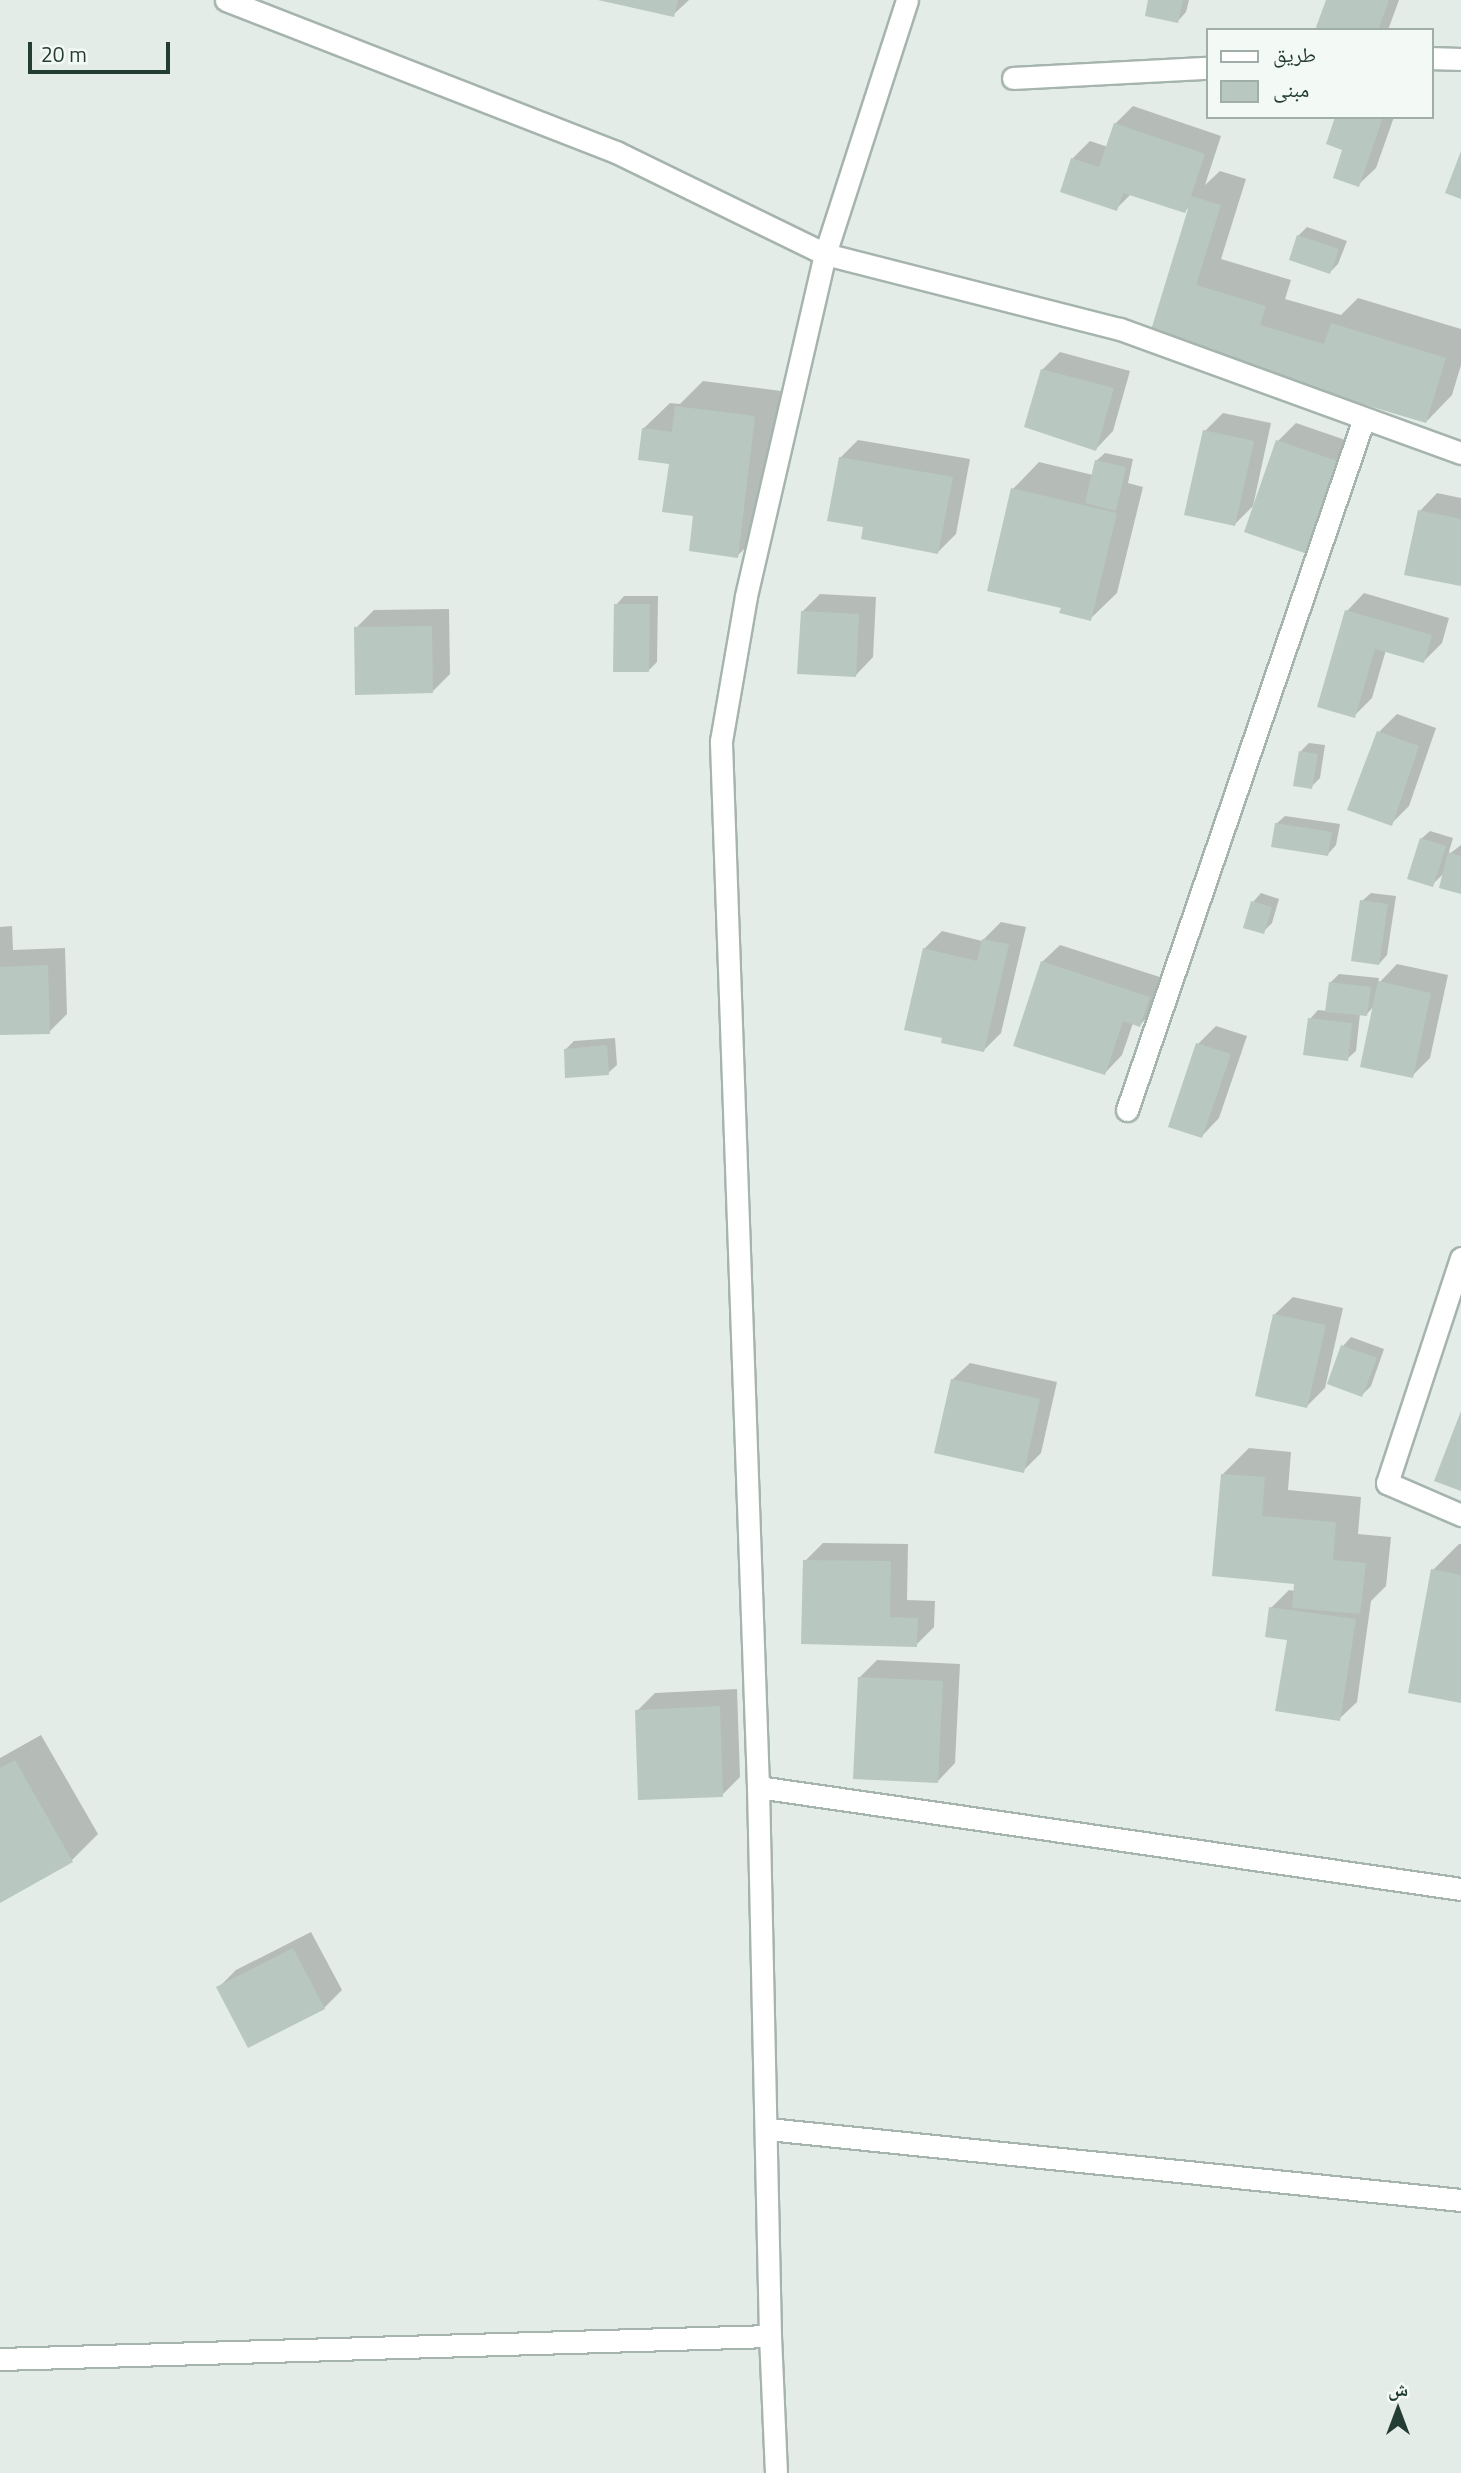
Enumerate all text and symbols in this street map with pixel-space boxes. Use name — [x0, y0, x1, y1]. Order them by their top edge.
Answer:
scale bar — [32, 28, 173, 72]
legend — [1206, 28, 1433, 119]
text: 20 m — [41, 38, 87, 70]
text: طريق — [1273, 38, 1316, 70]
text: مبنى — [1273, 73, 1309, 105]
text: ش — [1388, 2374, 1408, 2403]
north arrow — [1363, 2375, 1433, 2445]

